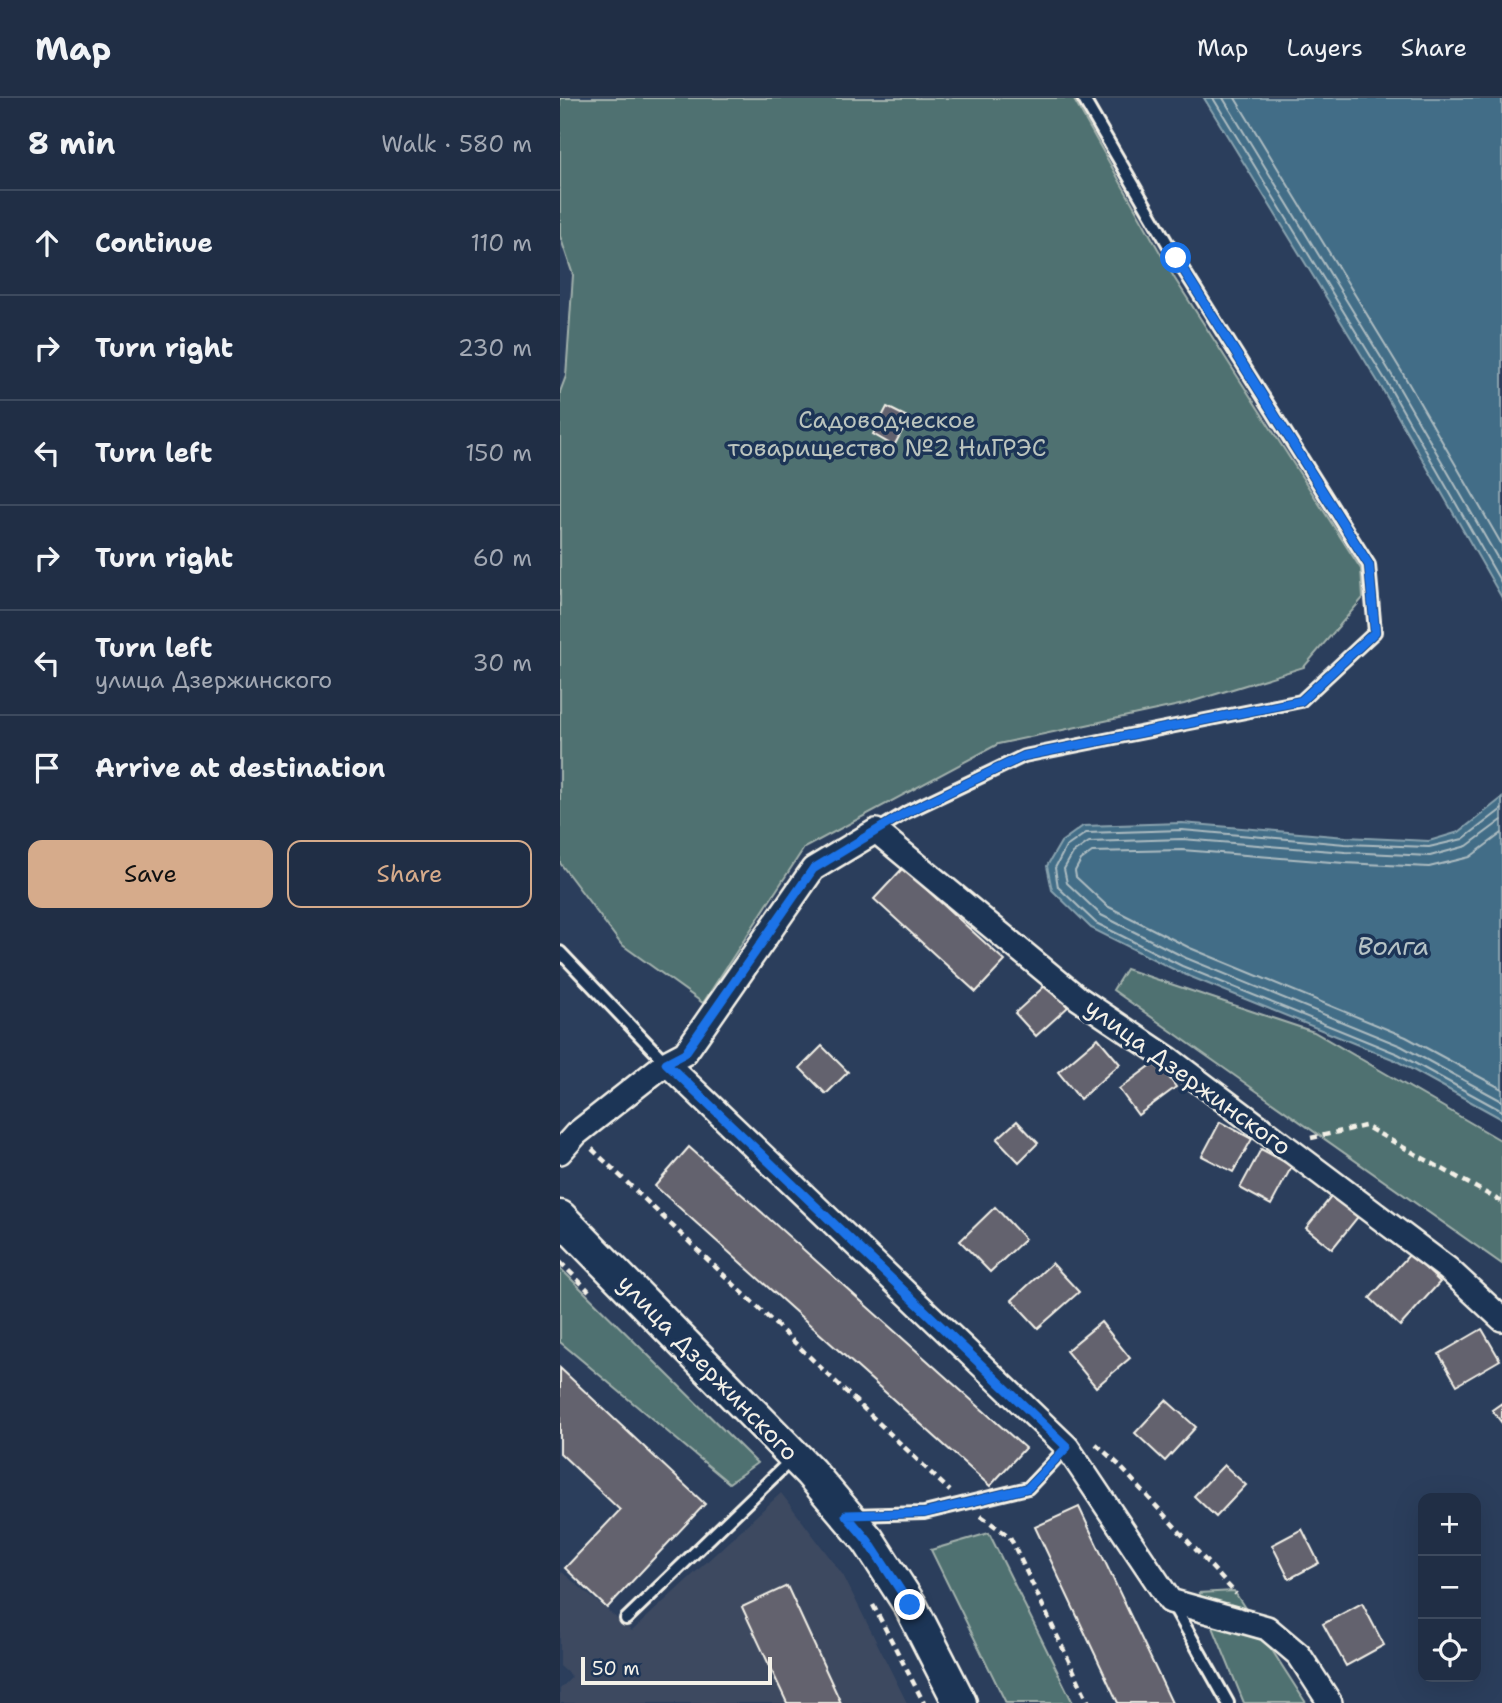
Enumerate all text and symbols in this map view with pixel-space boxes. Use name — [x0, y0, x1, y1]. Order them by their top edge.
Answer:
text: Map — [35, 26, 111, 71]
text: Map — [1197, 32, 1248, 64]
text: Layers — [1286, 32, 1363, 64]
text: Share — [1401, 32, 1467, 64]
text: 8 min — [28, 123, 115, 164]
text: Walk · 580 m — [381, 129, 532, 159]
icon: ahead — [28, 224, 66, 262]
text: Continue — [95, 225, 213, 260]
text: 110 m — [470, 228, 532, 258]
route start — [1160, 242, 1191, 273]
icon: right — [28, 329, 66, 367]
text: Turn right — [95, 330, 233, 365]
text: 230 m — [458, 333, 532, 363]
park label: Садоводческое товарищество №2 НиГРЭС — [728, 404, 1046, 464]
icon: left — [28, 434, 66, 472]
text: Turn left — [95, 435, 212, 470]
text: 150 m — [465, 438, 532, 468]
icon: right — [28, 539, 66, 577]
text: Turn right — [95, 540, 233, 575]
text: 60 m — [473, 543, 532, 573]
text: Turn left — [95, 630, 212, 665]
icon: left — [28, 644, 66, 682]
text: 30 m — [473, 648, 532, 678]
text: улица Дзержинского — [95, 665, 332, 695]
icon: arrive — [28, 749, 66, 787]
text: Arrive at destination — [95, 750, 385, 785]
button: Save — [28, 840, 273, 908]
button: Share — [287, 840, 532, 908]
water label: Волга — [1357, 928, 1429, 963]
street label: улица Дзержинского — [1078, 991, 1298, 1163]
street label: улица Дзержинского — [611, 1268, 805, 1468]
map controls — [1418, 1493, 1481, 1682]
button: + — [1418, 1493, 1481, 1556]
button: − — [1418, 1556, 1481, 1619]
route end — [894, 1589, 925, 1620]
button: locate — [1418, 1619, 1481, 1682]
scale bar — [581, 1654, 772, 1686]
text: 50 m — [592, 1656, 640, 1681]

